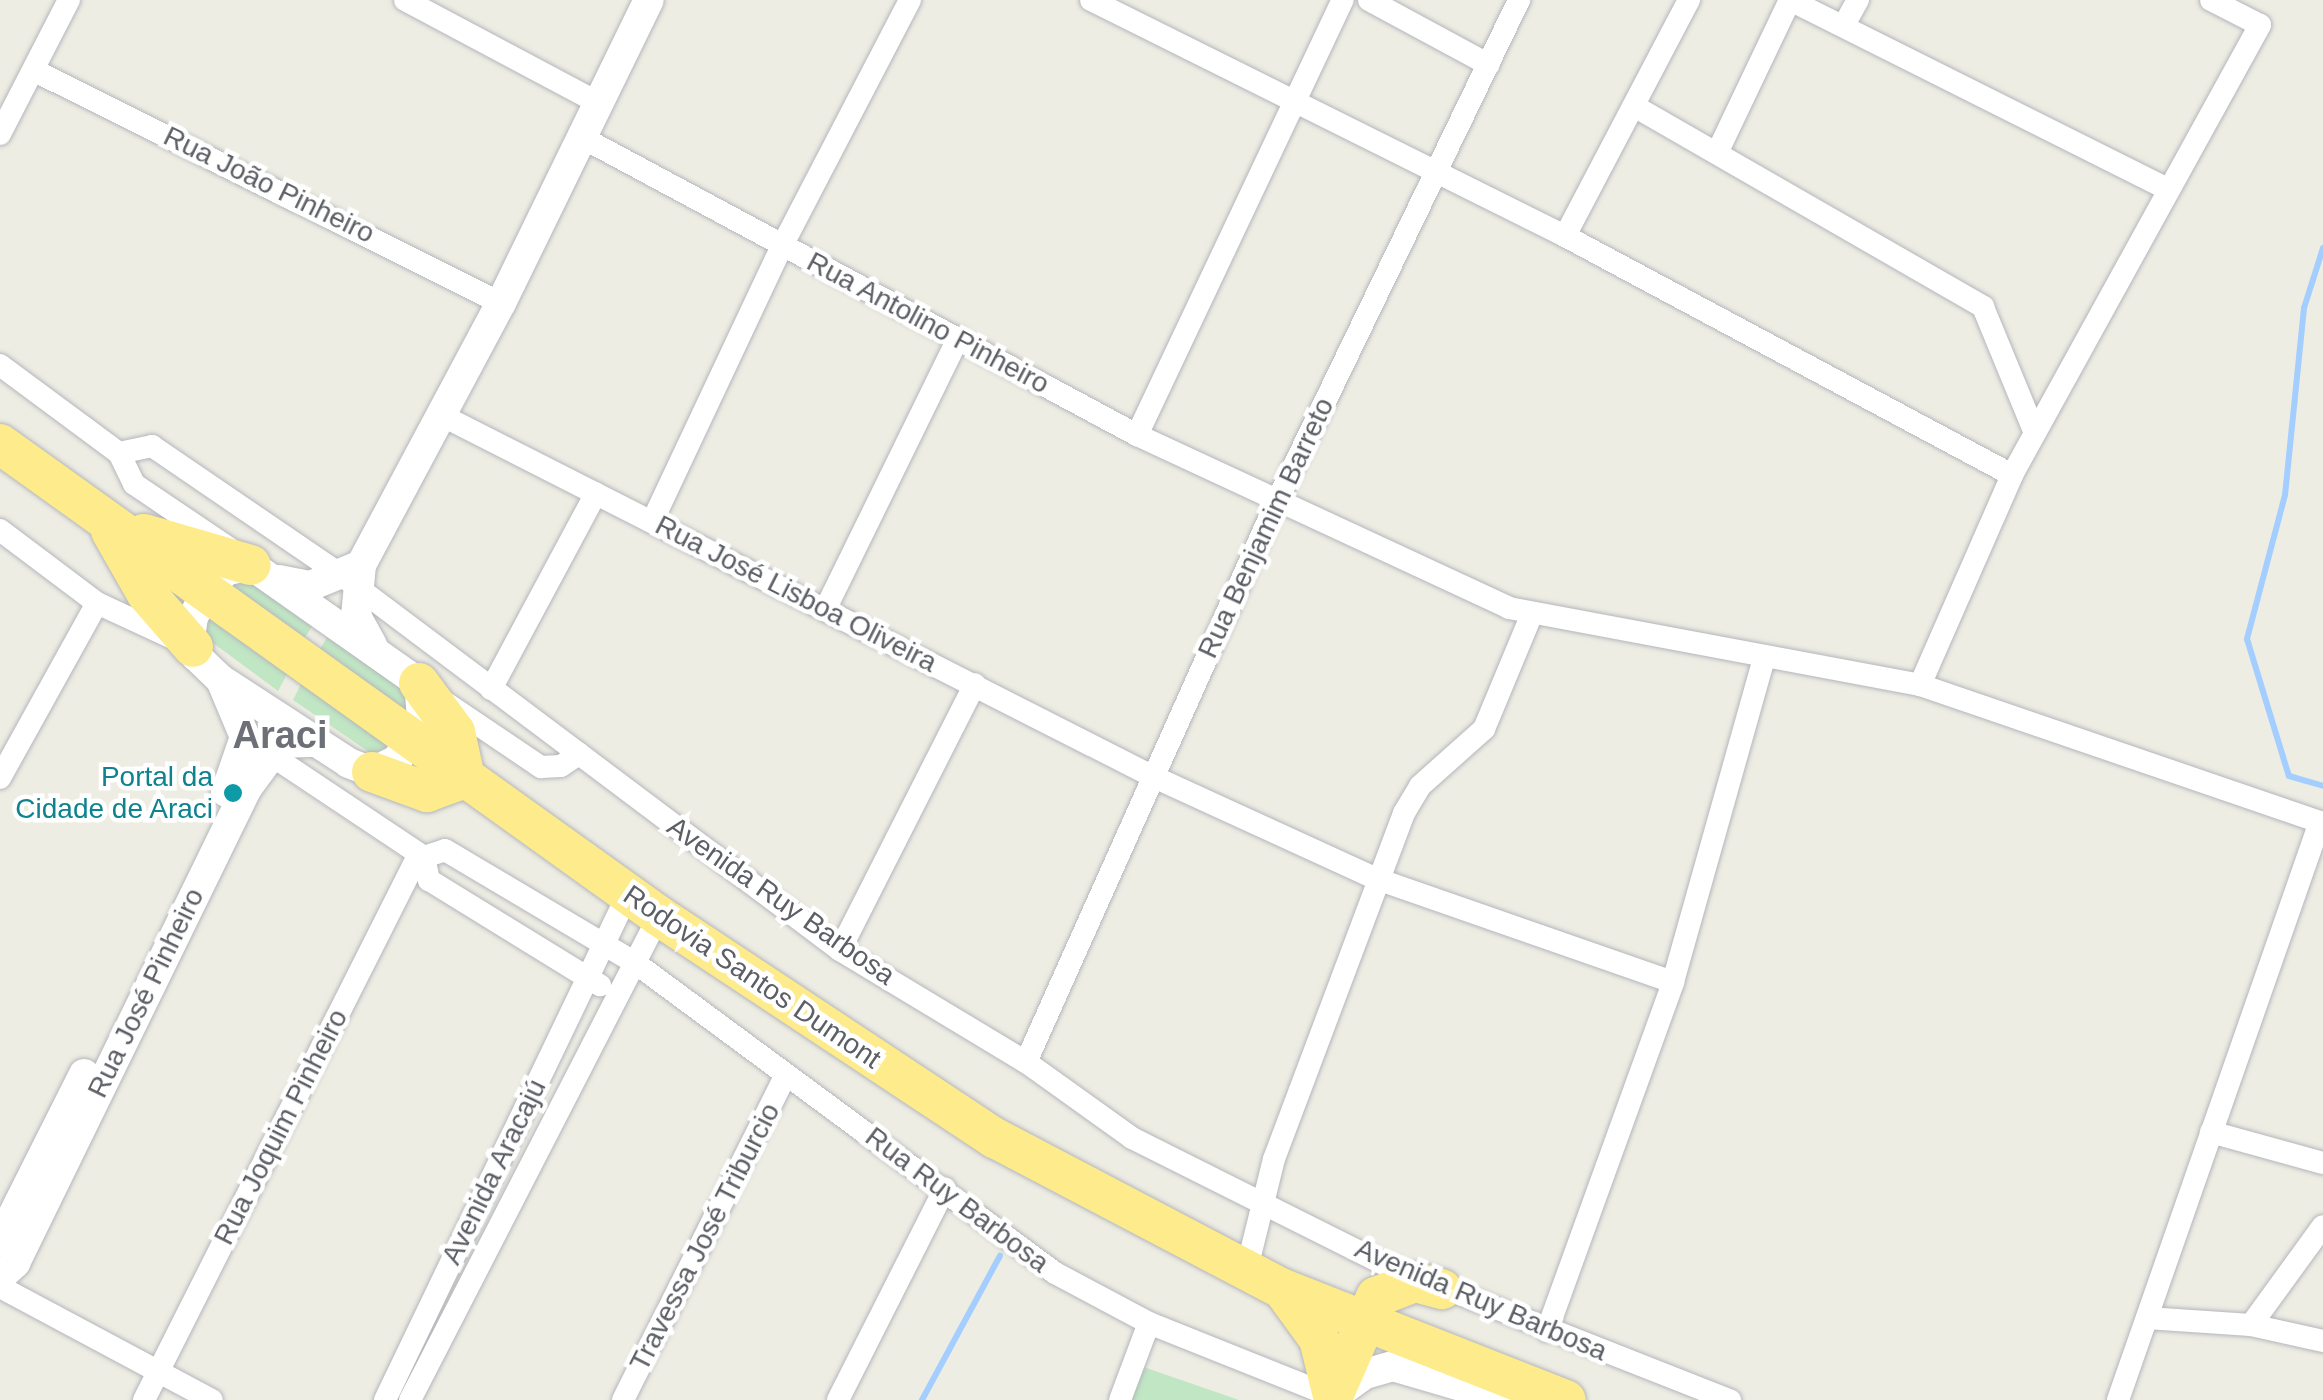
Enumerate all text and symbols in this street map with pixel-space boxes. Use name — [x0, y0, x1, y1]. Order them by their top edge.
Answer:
street label: Rua João Pinheiro — [158, 119, 380, 251]
street label: Rua Antolino Pinheiro — [801, 245, 1055, 401]
street label: Rua Benjamim Barreto — [1191, 393, 1341, 663]
street label: Rua José Lisboa Oliveira — [650, 508, 942, 680]
district label: Araci — [232, 713, 328, 759]
place label: Portal da Cidade de Araci — [14, 760, 213, 826]
marker: Portal da Cidade de Araci — [222, 782, 244, 804]
street label: Avenida Ruy Barbosa — [661, 810, 901, 992]
street label: Rodovia Santos Dumont — [617, 878, 887, 1076]
street label: Rua José Pinheiro — [81, 883, 211, 1103]
street label: Rua Joquim Pinheiro — [207, 1004, 355, 1250]
street label: Avenida Aracajú — [434, 1073, 554, 1271]
street label: Travessa José Triburcio — [623, 1097, 787, 1377]
street label: Rua Ruy Barbosa — [859, 1120, 1055, 1280]
street label: Avenida Ruy Barbosa — [1350, 1232, 1612, 1368]

